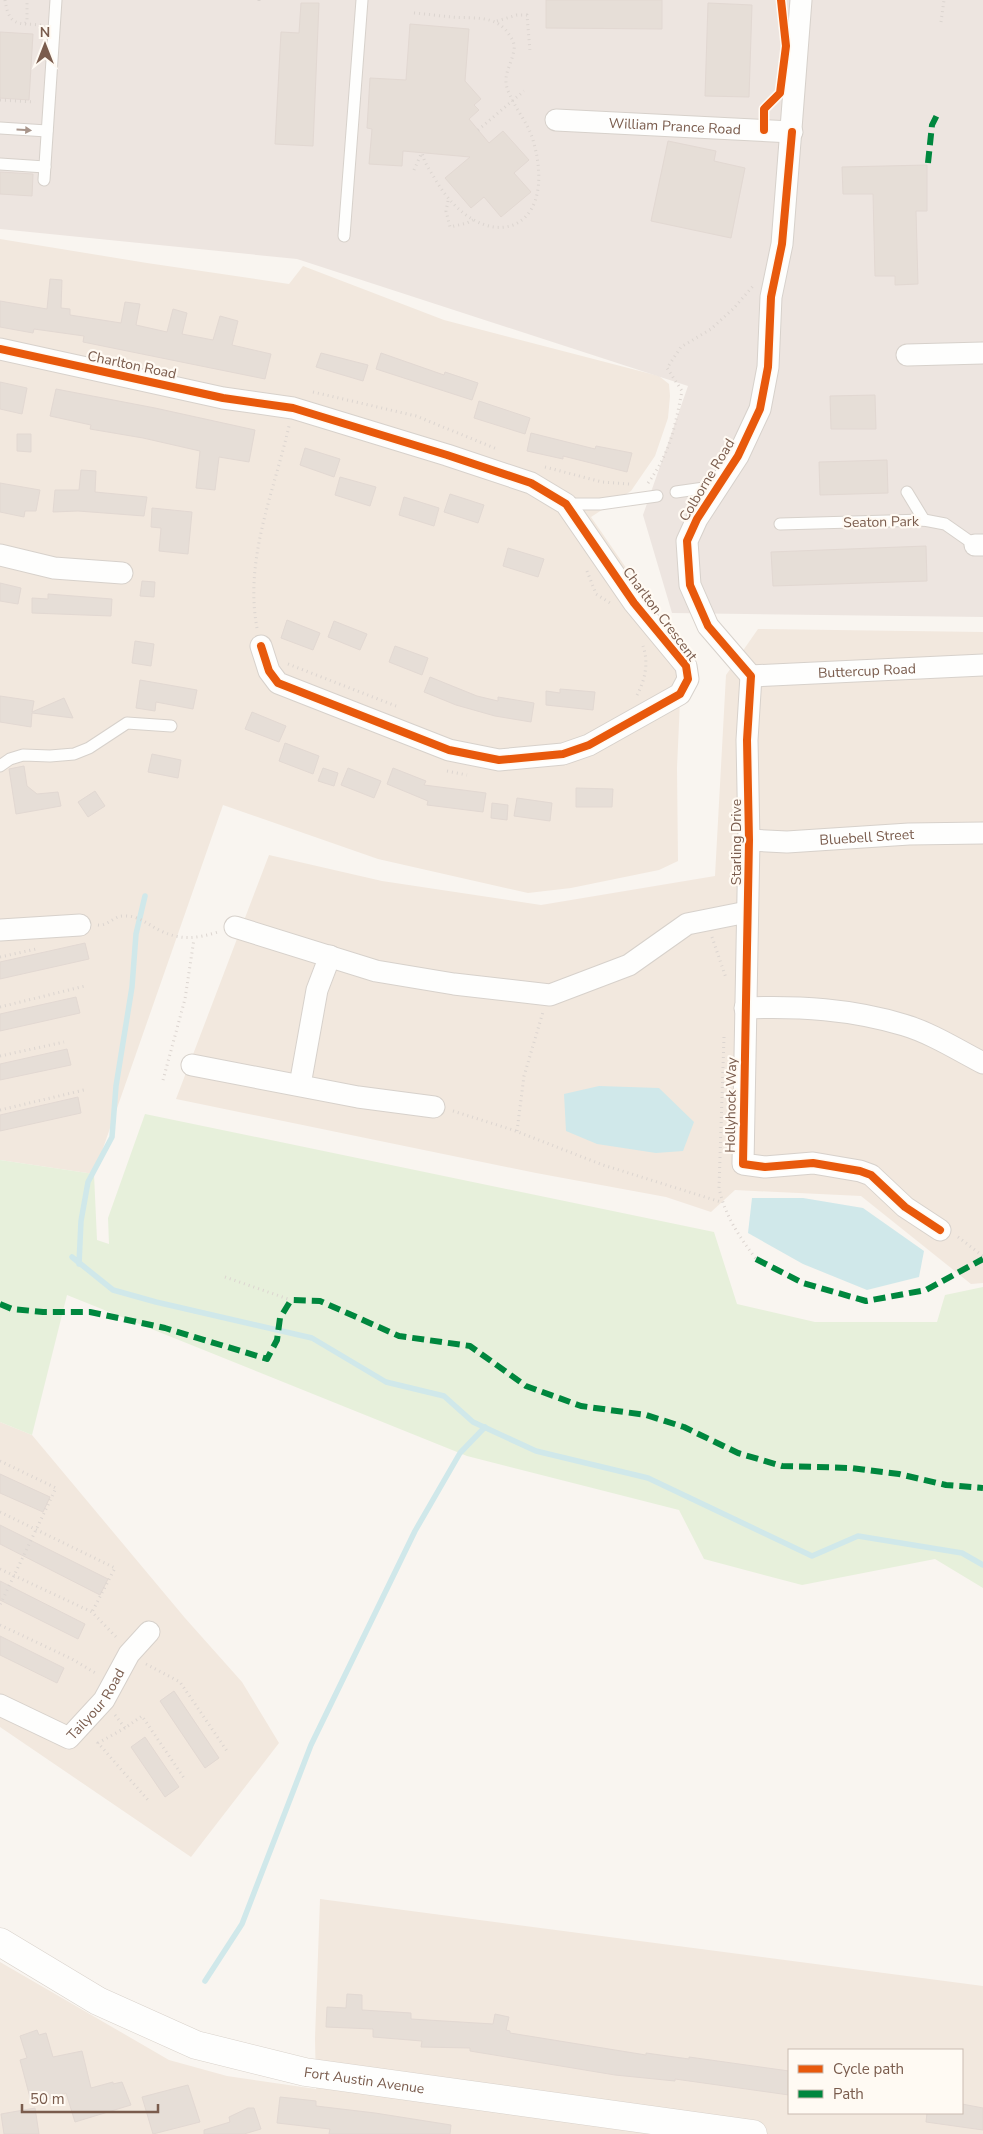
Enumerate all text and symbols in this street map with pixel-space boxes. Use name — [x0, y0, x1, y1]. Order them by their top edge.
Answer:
north arrow — [20, 20, 70, 70]
text: N — [40, 23, 50, 42]
street label: William Prance Road — [608, 113, 741, 139]
one-way arrow — [16, 126, 32, 134]
street label: Charlton Road — [86, 346, 178, 384]
street label: Colborne Road — [675, 435, 739, 525]
street label: Seaton Park — [843, 512, 920, 532]
street label: Charlton Crescent — [618, 563, 702, 665]
street label: Buttercup Road — [817, 659, 916, 682]
street label: Starling Drive — [727, 799, 746, 885]
street label: Bluebell Street — [819, 824, 914, 849]
street label: Hollyhock Way — [721, 1056, 741, 1153]
street label: Tailyour Road — [62, 1665, 129, 1744]
legend — [788, 2049, 963, 2114]
text: Cycle path — [833, 2059, 904, 2079]
street label: Fort Austin Avenue — [303, 2062, 426, 2098]
scale bar — [22, 2082, 159, 2114]
text: Path — [833, 2084, 864, 2104]
text: 50 m — [30, 2089, 65, 2109]

